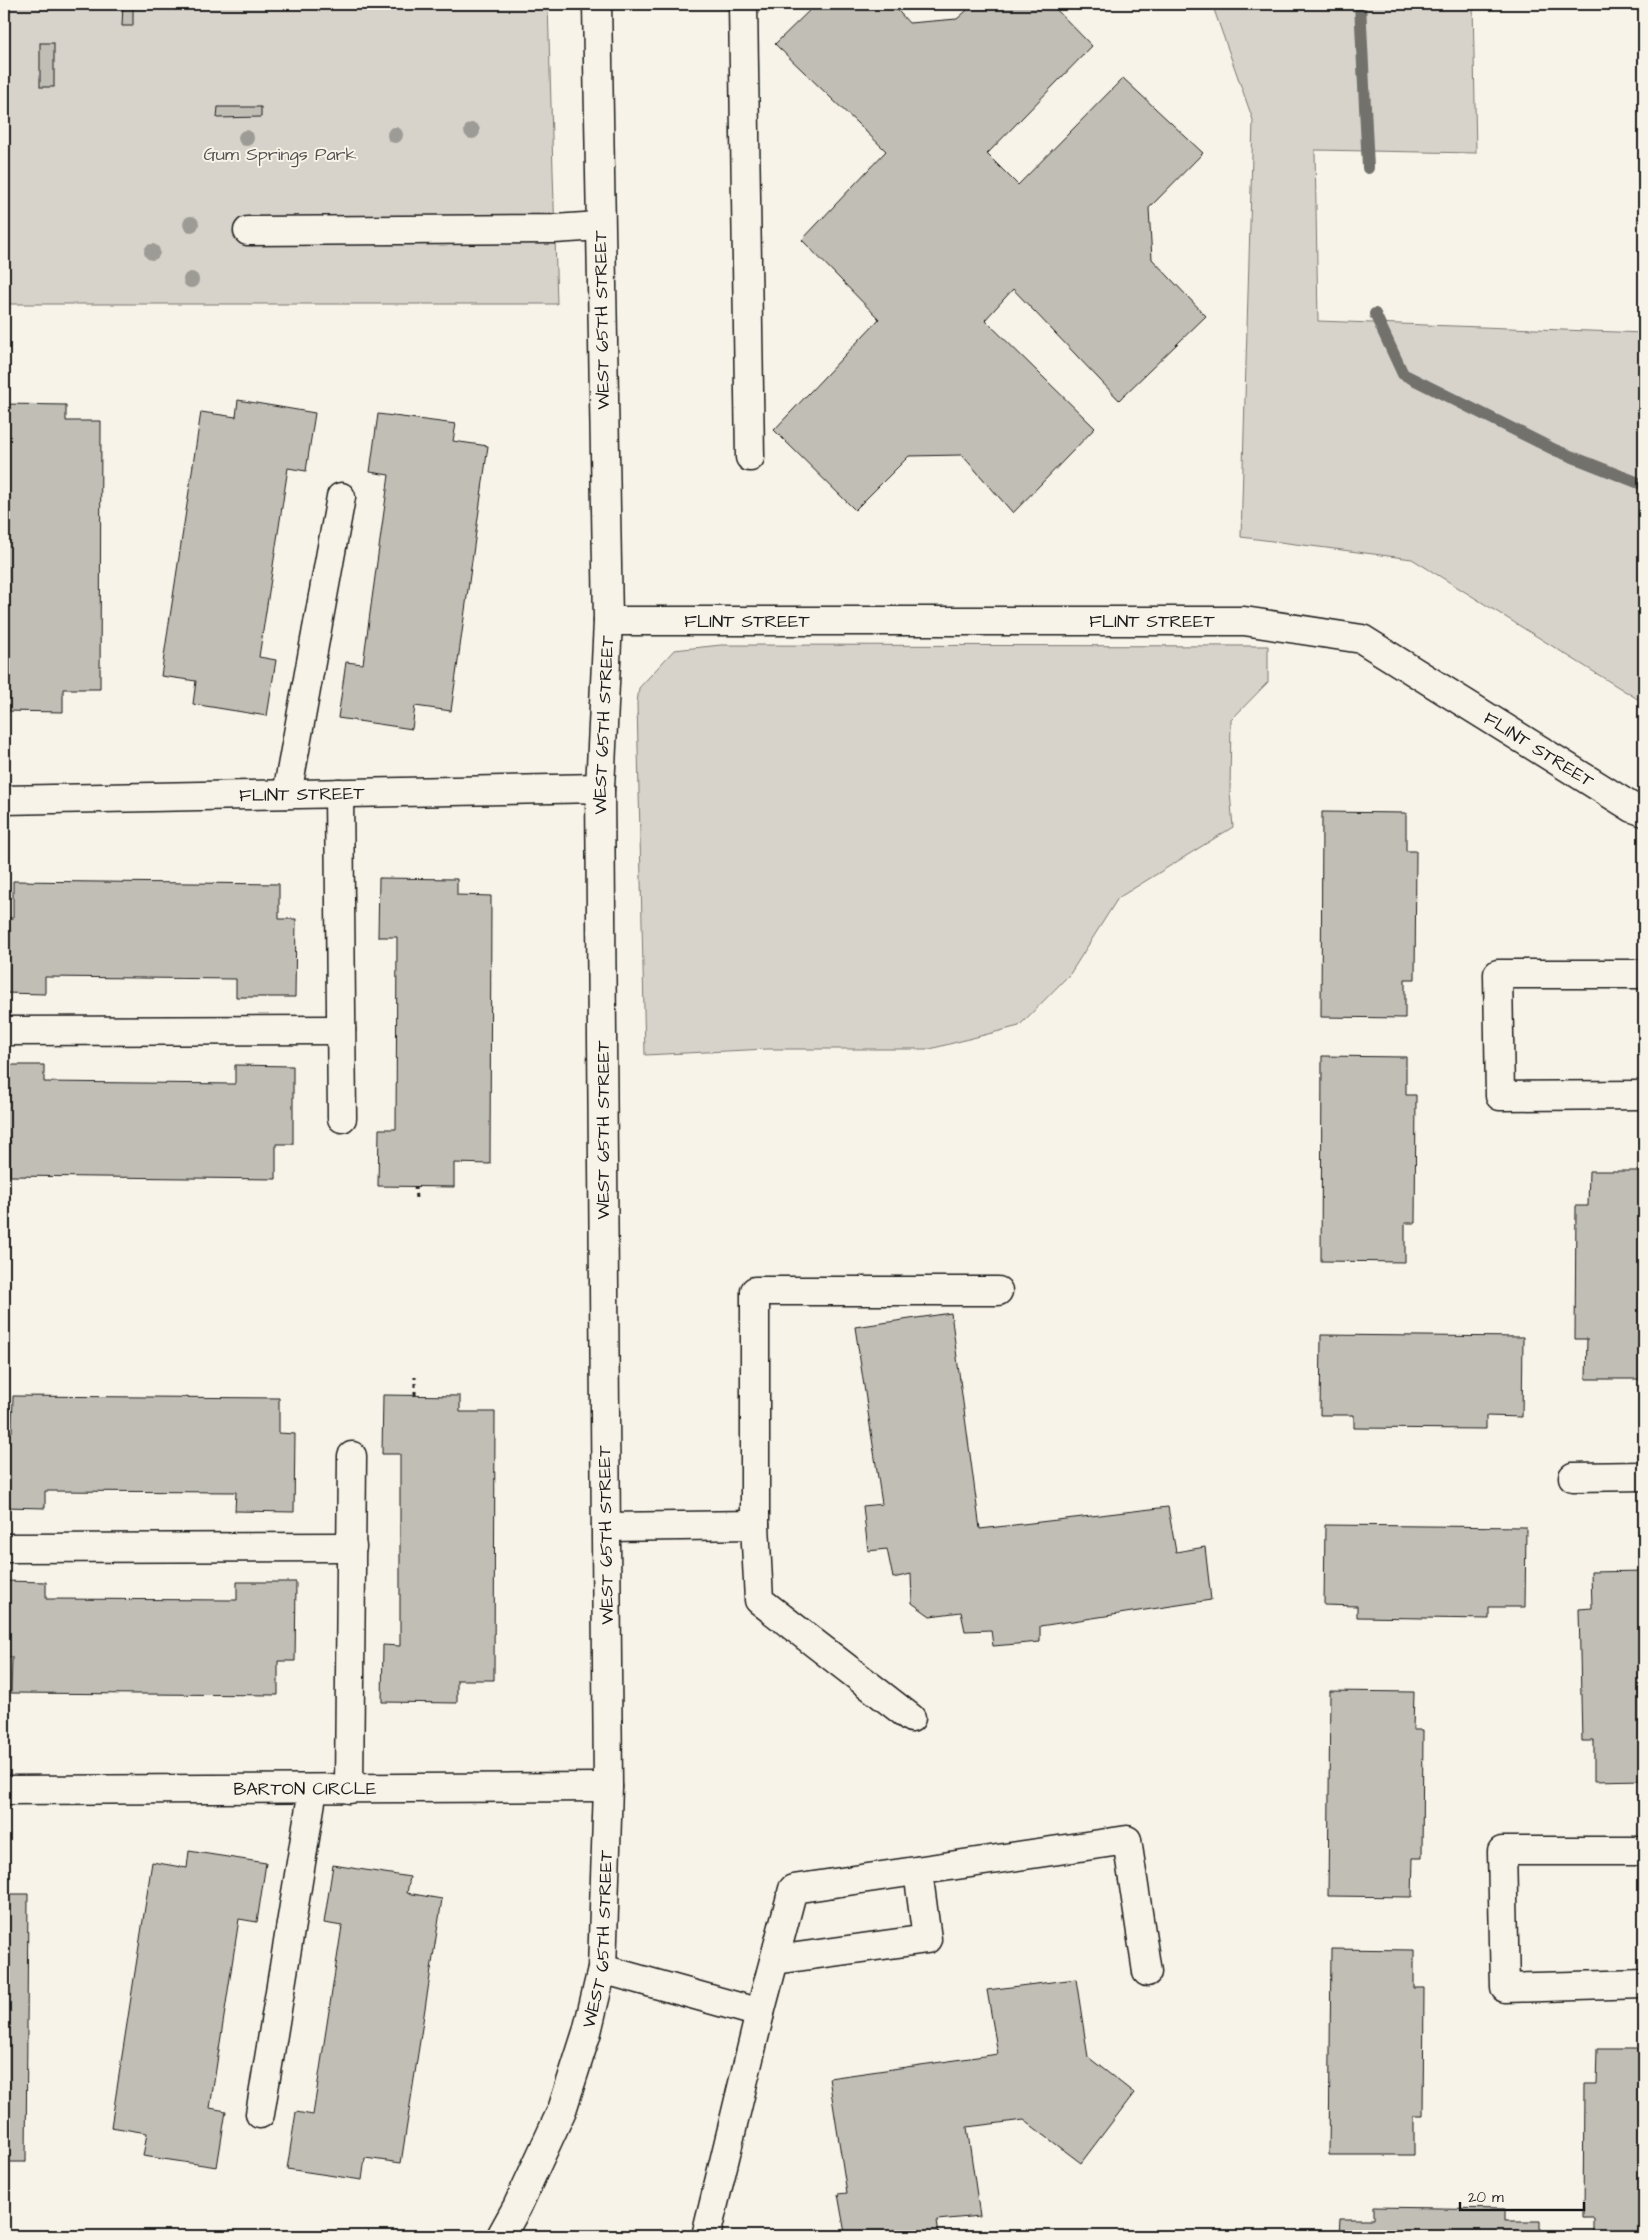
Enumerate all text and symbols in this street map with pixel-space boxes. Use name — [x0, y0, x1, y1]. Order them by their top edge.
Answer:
park label: Gum Springs Park — [203, 142, 357, 168]
street label: WEST 65TH STREET — [588, 229, 616, 410]
street label: FLINT STREET — [684, 609, 811, 634]
street label: FLINT STREET — [1089, 609, 1216, 634]
street label: WEST 65TH STREET — [587, 634, 620, 815]
street label: FLINT STREET — [1479, 706, 1600, 794]
street label: FLINT STREET — [239, 780, 366, 808]
street label: WEST 65TH STREET — [591, 1040, 616, 1220]
street label: WEST 65TH STREET — [592, 1444, 620, 1625]
street label: BARTON CIRCLE — [233, 1776, 377, 1801]
street label: WEST 65TH STREET — [576, 1849, 618, 2031]
scale bar — [1460, 2180, 1584, 2212]
text: 20 m — [1468, 2187, 1504, 2208]

